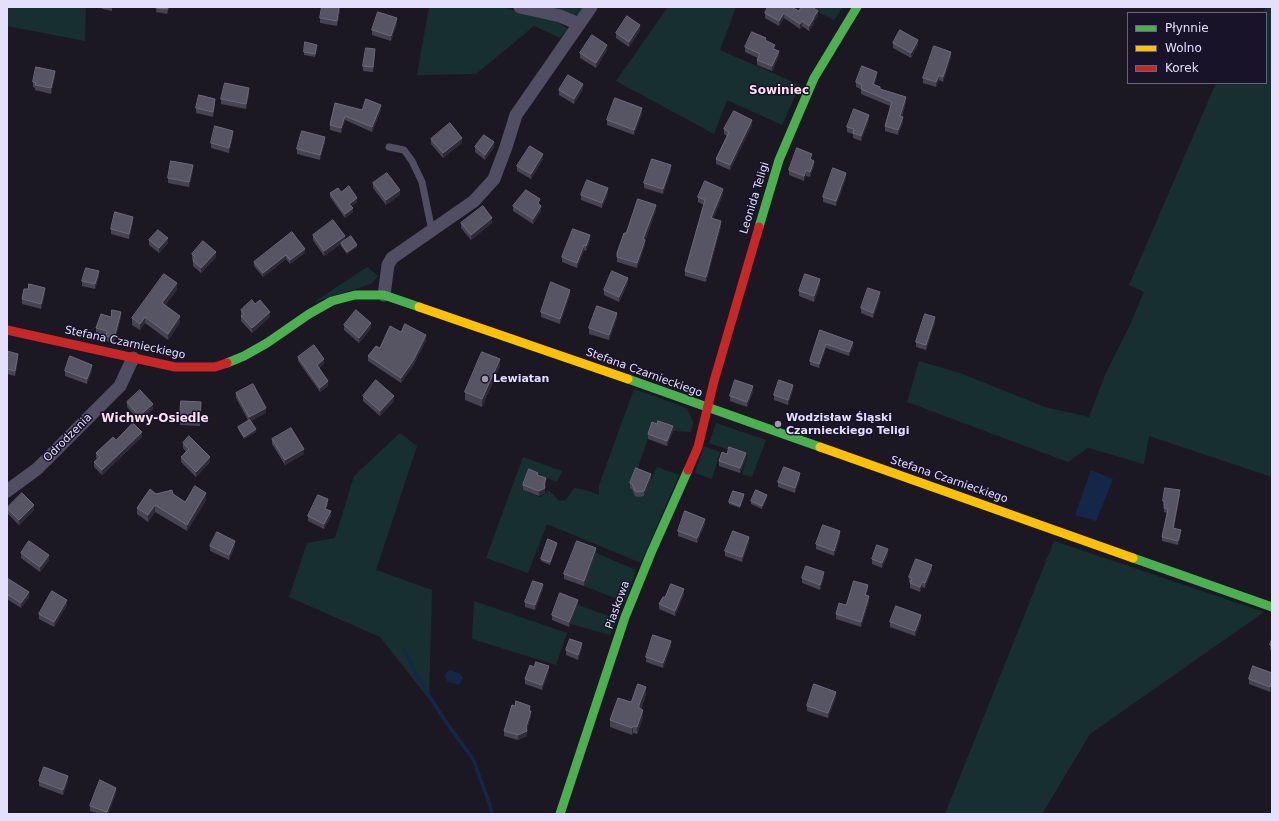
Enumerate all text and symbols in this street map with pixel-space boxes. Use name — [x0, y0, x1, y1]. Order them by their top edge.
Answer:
legend — [1127, 12, 1267, 84]
text: Płynnie — [1165, 21, 1209, 35]
text: Wolno — [1165, 41, 1202, 55]
text: Korek — [1165, 61, 1199, 75]
district label: Sowiniec — [749, 84, 809, 98]
street label: Leonida Teligi — [738, 160, 772, 236]
street label: Stefana Czarnieckiego — [63, 324, 187, 362]
street label: Stefana Czarnieckiego — [584, 346, 704, 400]
place label: Lewiatan — [493, 372, 549, 386]
marker: Lewiatan — [480, 374, 490, 384]
street label: Odrodzenia — [41, 411, 95, 465]
place label: Wodzisław Śląski Czarnieckiego Teligi — [786, 411, 909, 437]
district label: Wichwy-Osiedle — [101, 412, 209, 426]
marker: Wodzisław Śląski Czarnieckiego Teligi — [773, 419, 783, 429]
street label: Stefana Czarnieckiego — [889, 454, 1009, 506]
street label: Piaskowa — [603, 579, 633, 631]

